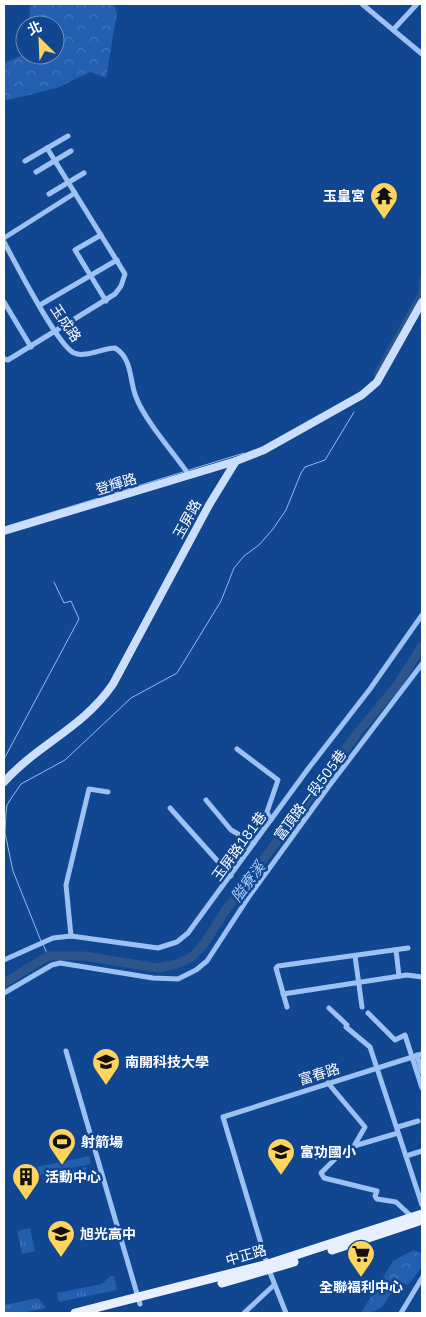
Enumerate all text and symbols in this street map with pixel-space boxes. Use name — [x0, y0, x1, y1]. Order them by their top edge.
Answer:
north arrow — [15, 15, 65, 65]
text: 北 — [25, 17, 45, 39]
temple icon: 玉皇宮 — [369, 181, 399, 220]
place label: 玉皇宮 — [323, 187, 365, 205]
street label: 玉成路 — [47, 301, 85, 345]
street label: 登輝路 — [93, 469, 139, 499]
street label: 玉屏路 — [169, 496, 205, 542]
street label: 富頂路一段505巷 — [270, 746, 350, 844]
street label: 玉屏路181巷 — [208, 808, 270, 884]
water label: 隘寮溪 — [226, 856, 270, 905]
school or university icon: 南開科技大學 — [91, 1047, 121, 1086]
place label: 南開科技大學 — [125, 1053, 209, 1071]
street label: 富春路 — [296, 1059, 342, 1089]
sports icon: 射箭場 — [47, 1127, 77, 1166]
place label: 射箭場 — [81, 1133, 123, 1151]
school or university icon: 富功國小 — [266, 1137, 296, 1176]
place label: 富功國小 — [300, 1143, 356, 1161]
building icon: 活動中心 — [11, 1162, 41, 1201]
place label: 活動中心 — [45, 1168, 101, 1186]
school or university icon: 旭光高中 — [46, 1219, 76, 1258]
place label: 旭光高中 — [80, 1225, 136, 1243]
supermarket icon: 全聯福利中心 — [346, 1239, 376, 1278]
street label: 中正路 — [223, 1241, 269, 1269]
place label: 全聯福利中心 — [319, 1278, 403, 1296]

